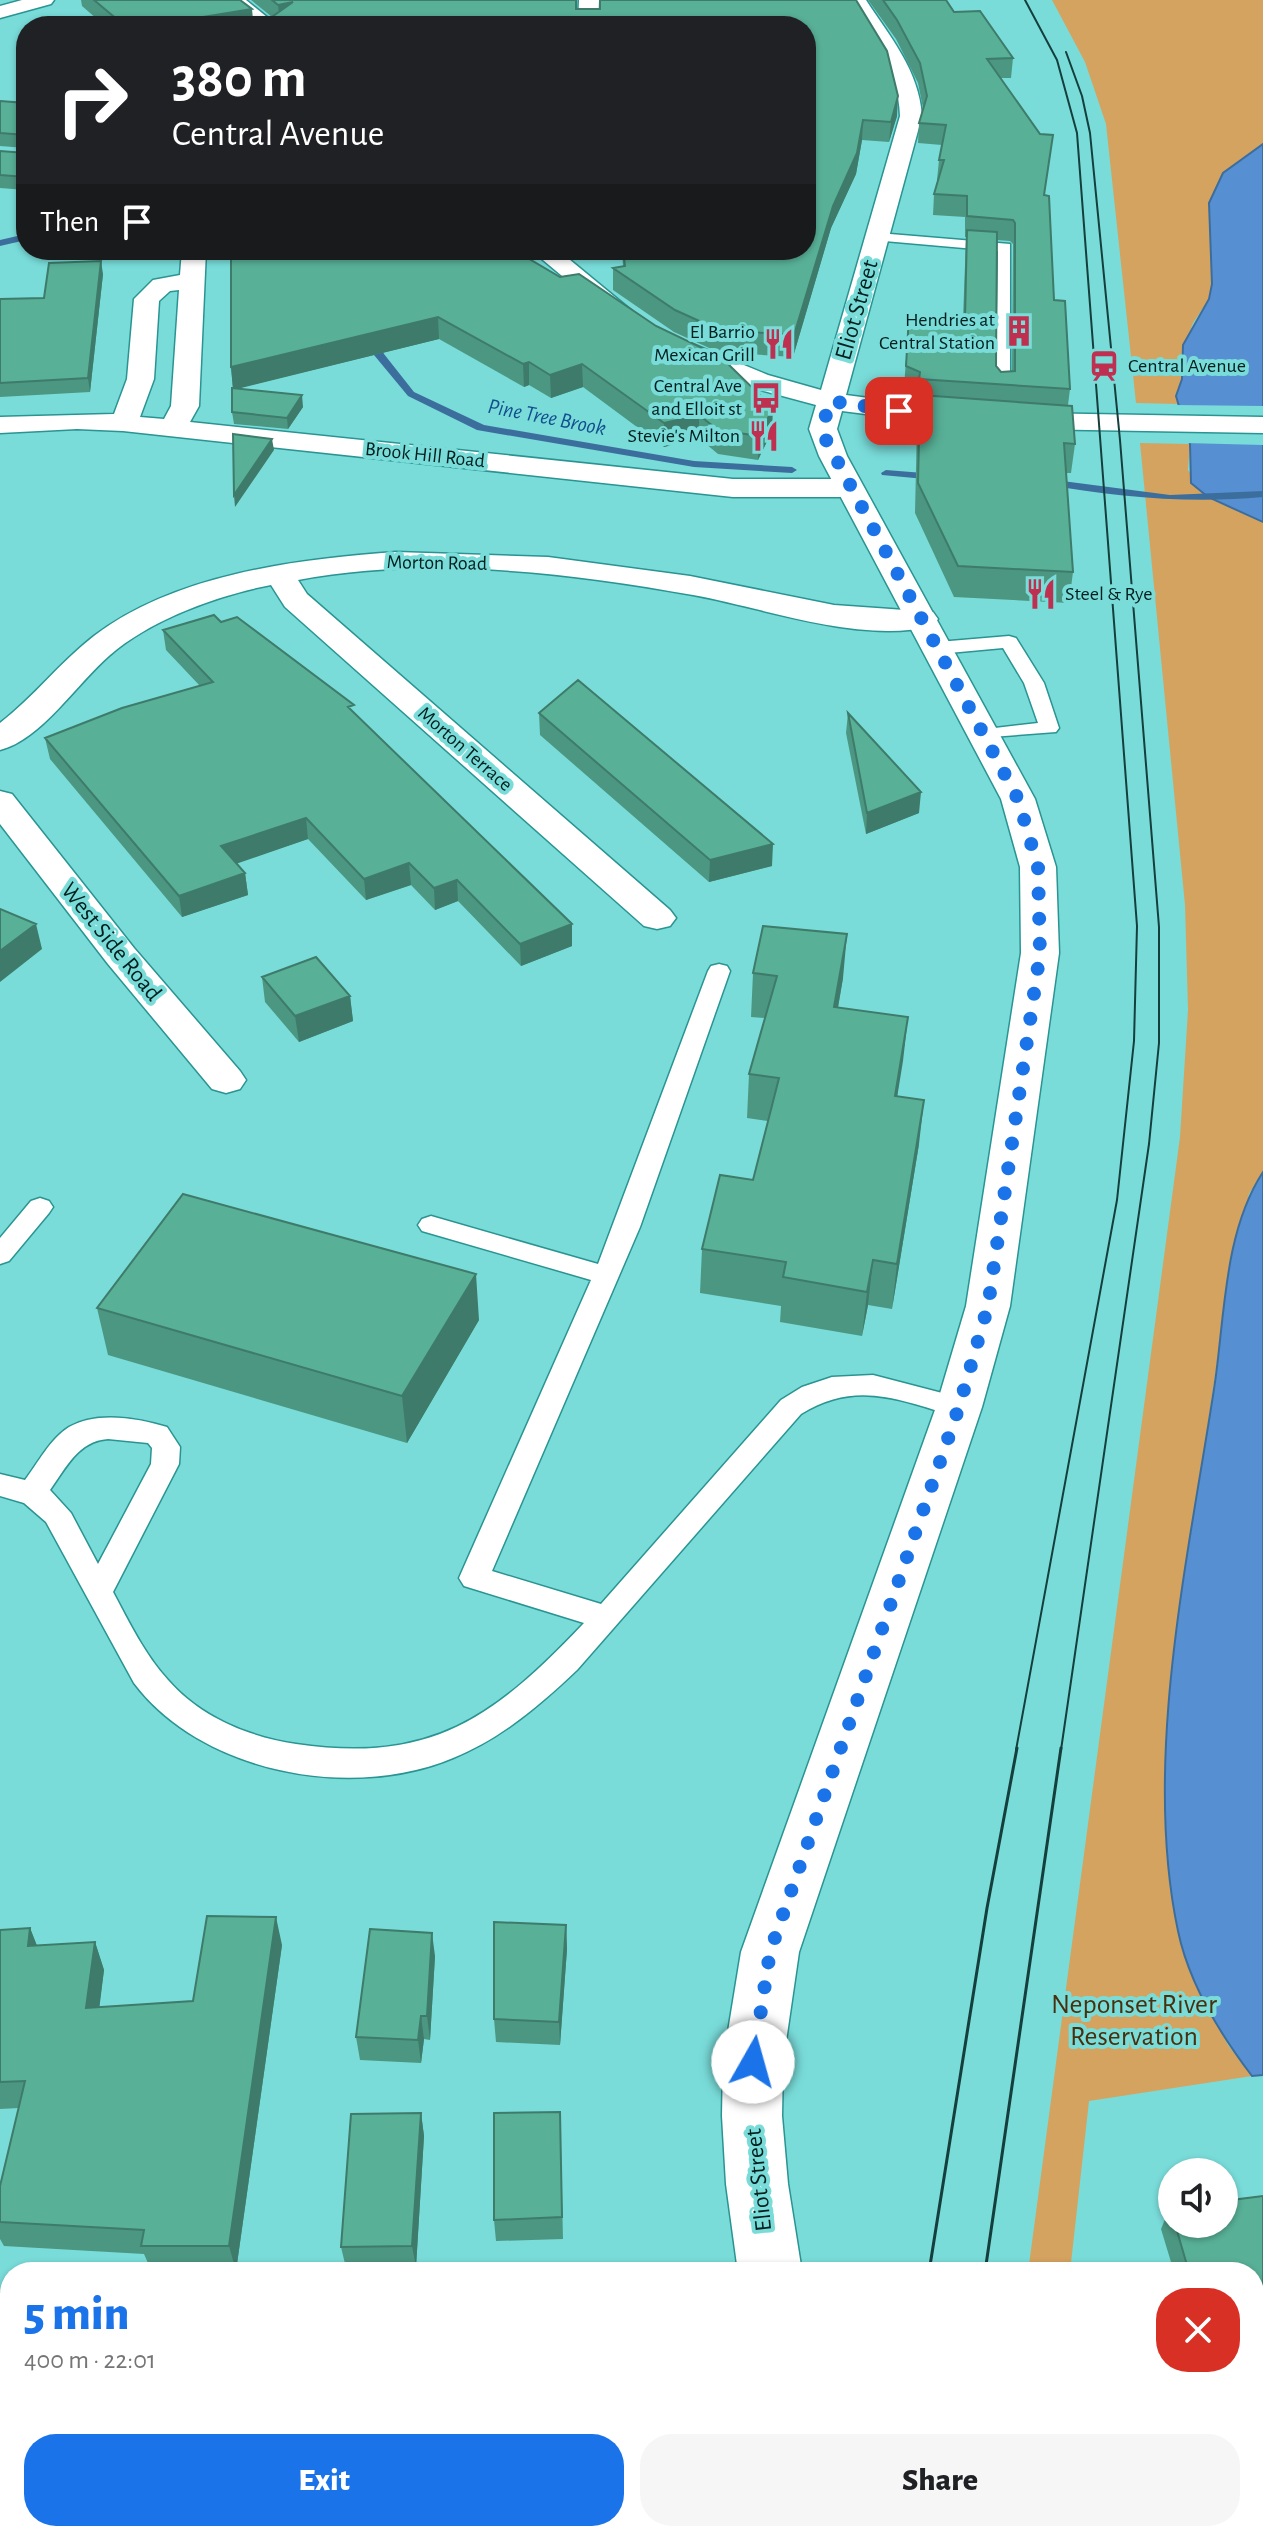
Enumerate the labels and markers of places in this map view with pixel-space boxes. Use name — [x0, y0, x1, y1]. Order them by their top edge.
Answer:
place label: Hendries at Central Station — [879, 310, 996, 353]
building icon: Hendries at Central Station — [1002, 314, 1036, 348]
place label: El Barrio Mexican Grill — [654, 322, 755, 365]
restaurant icon: El Barrio Mexican Grill — [762, 327, 796, 361]
station icon: Central Avenue — [1087, 349, 1121, 383]
place label: Central Avenue — [1128, 356, 1246, 376]
place label: Central Ave and Elloit st — [651, 376, 743, 419]
pin — [865, 377, 933, 445]
bus stop icon: Central Ave and Elloit st — [749, 381, 783, 415]
restaurant icon: Stevie's Milton — [747, 419, 781, 453]
place label: Stevie's Milton — [628, 426, 740, 446]
restaurant icon: Steel & Rye — [1024, 577, 1058, 611]
place label: Steel & Rye — [1065, 584, 1153, 604]

